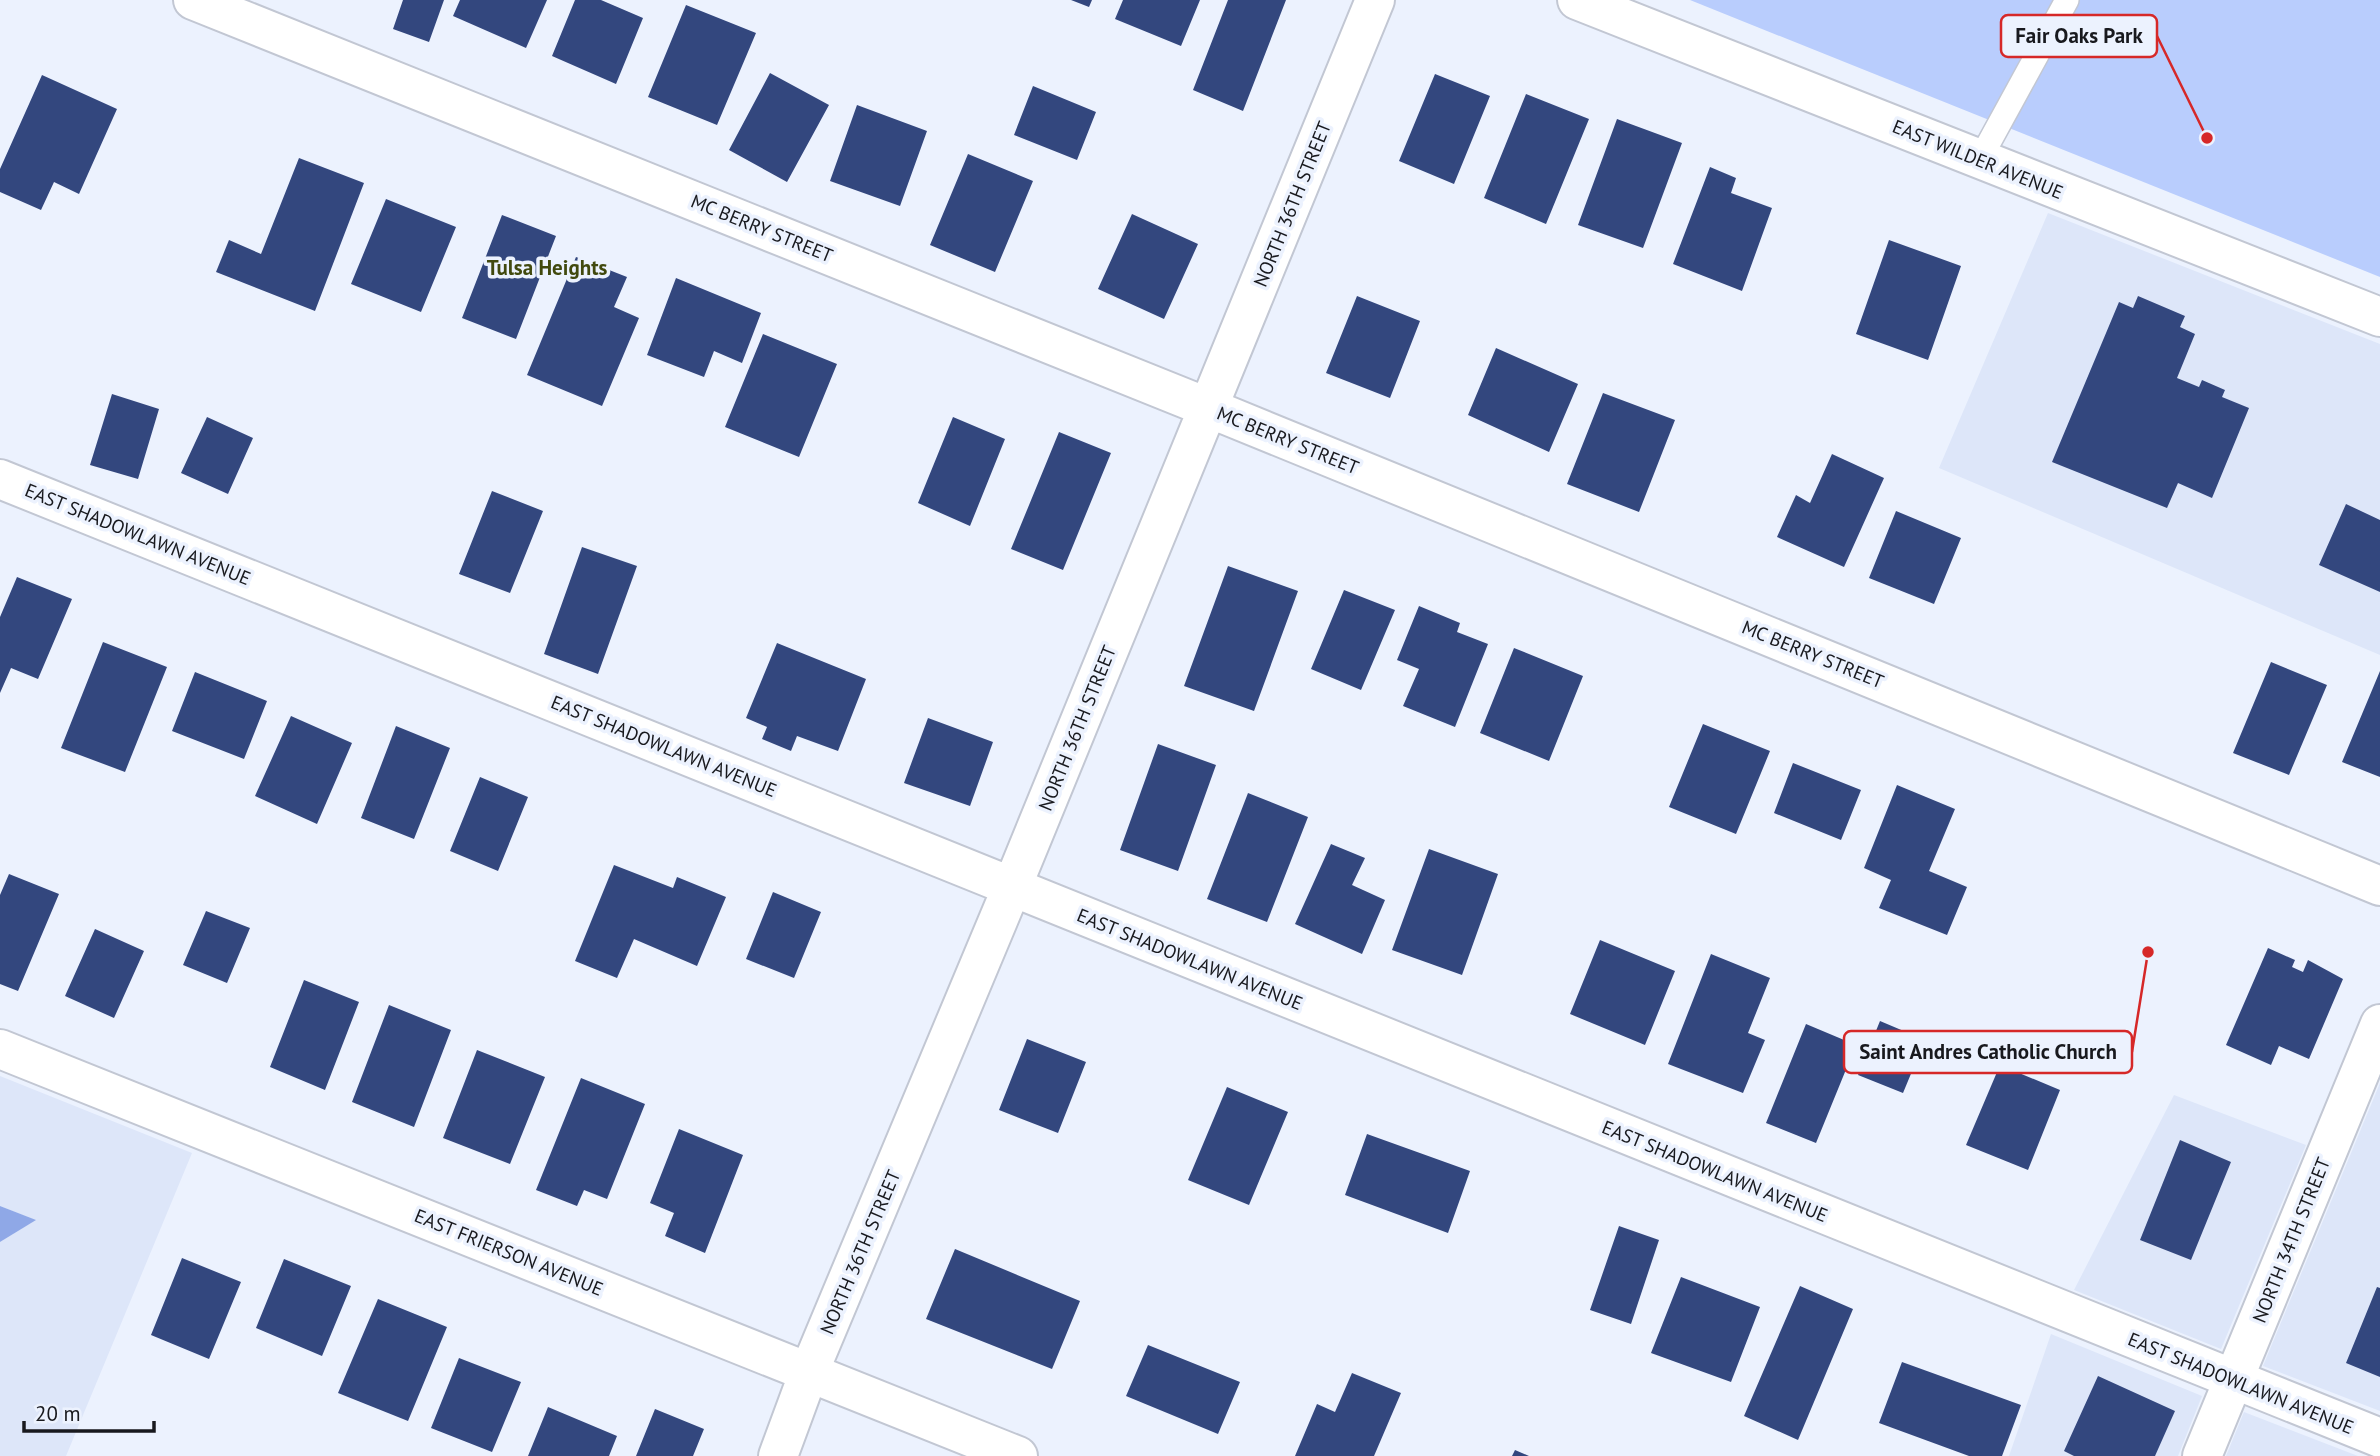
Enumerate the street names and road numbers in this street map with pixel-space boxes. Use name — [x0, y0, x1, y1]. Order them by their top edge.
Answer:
street label: EAST WILDER AVENUE — [1889, 114, 2067, 204]
street label: NORTH 36TH STREET — [1248, 117, 1336, 290]
street label: MC BERRY STREET — [688, 189, 837, 268]
street label: MC BERRY STREET — [1214, 401, 1363, 480]
street label: EAST SHADOWLAWN AVENUE — [22, 478, 254, 590]
street label: MC BERRY STREET — [1739, 615, 1888, 694]
street label: NORTH 36TH STREET — [1033, 641, 1121, 814]
street label: EAST SHADOWLAWN AVENUE — [548, 690, 780, 802]
street label: EAST SHADOWLAWN AVENUE — [1074, 903, 1306, 1015]
street label: EAST SHADOWLAWN AVENUE — [1599, 1115, 1831, 1227]
street label: NORTH 34TH STREET — [2247, 1153, 2335, 1326]
street label: NORTH 36TH STREET — [815, 1166, 906, 1338]
street label: EAST FRIERSON AVENUE — [411, 1203, 607, 1301]
street label: EAST SHADOWLAWN AVENUE — [2125, 1327, 2357, 1439]

